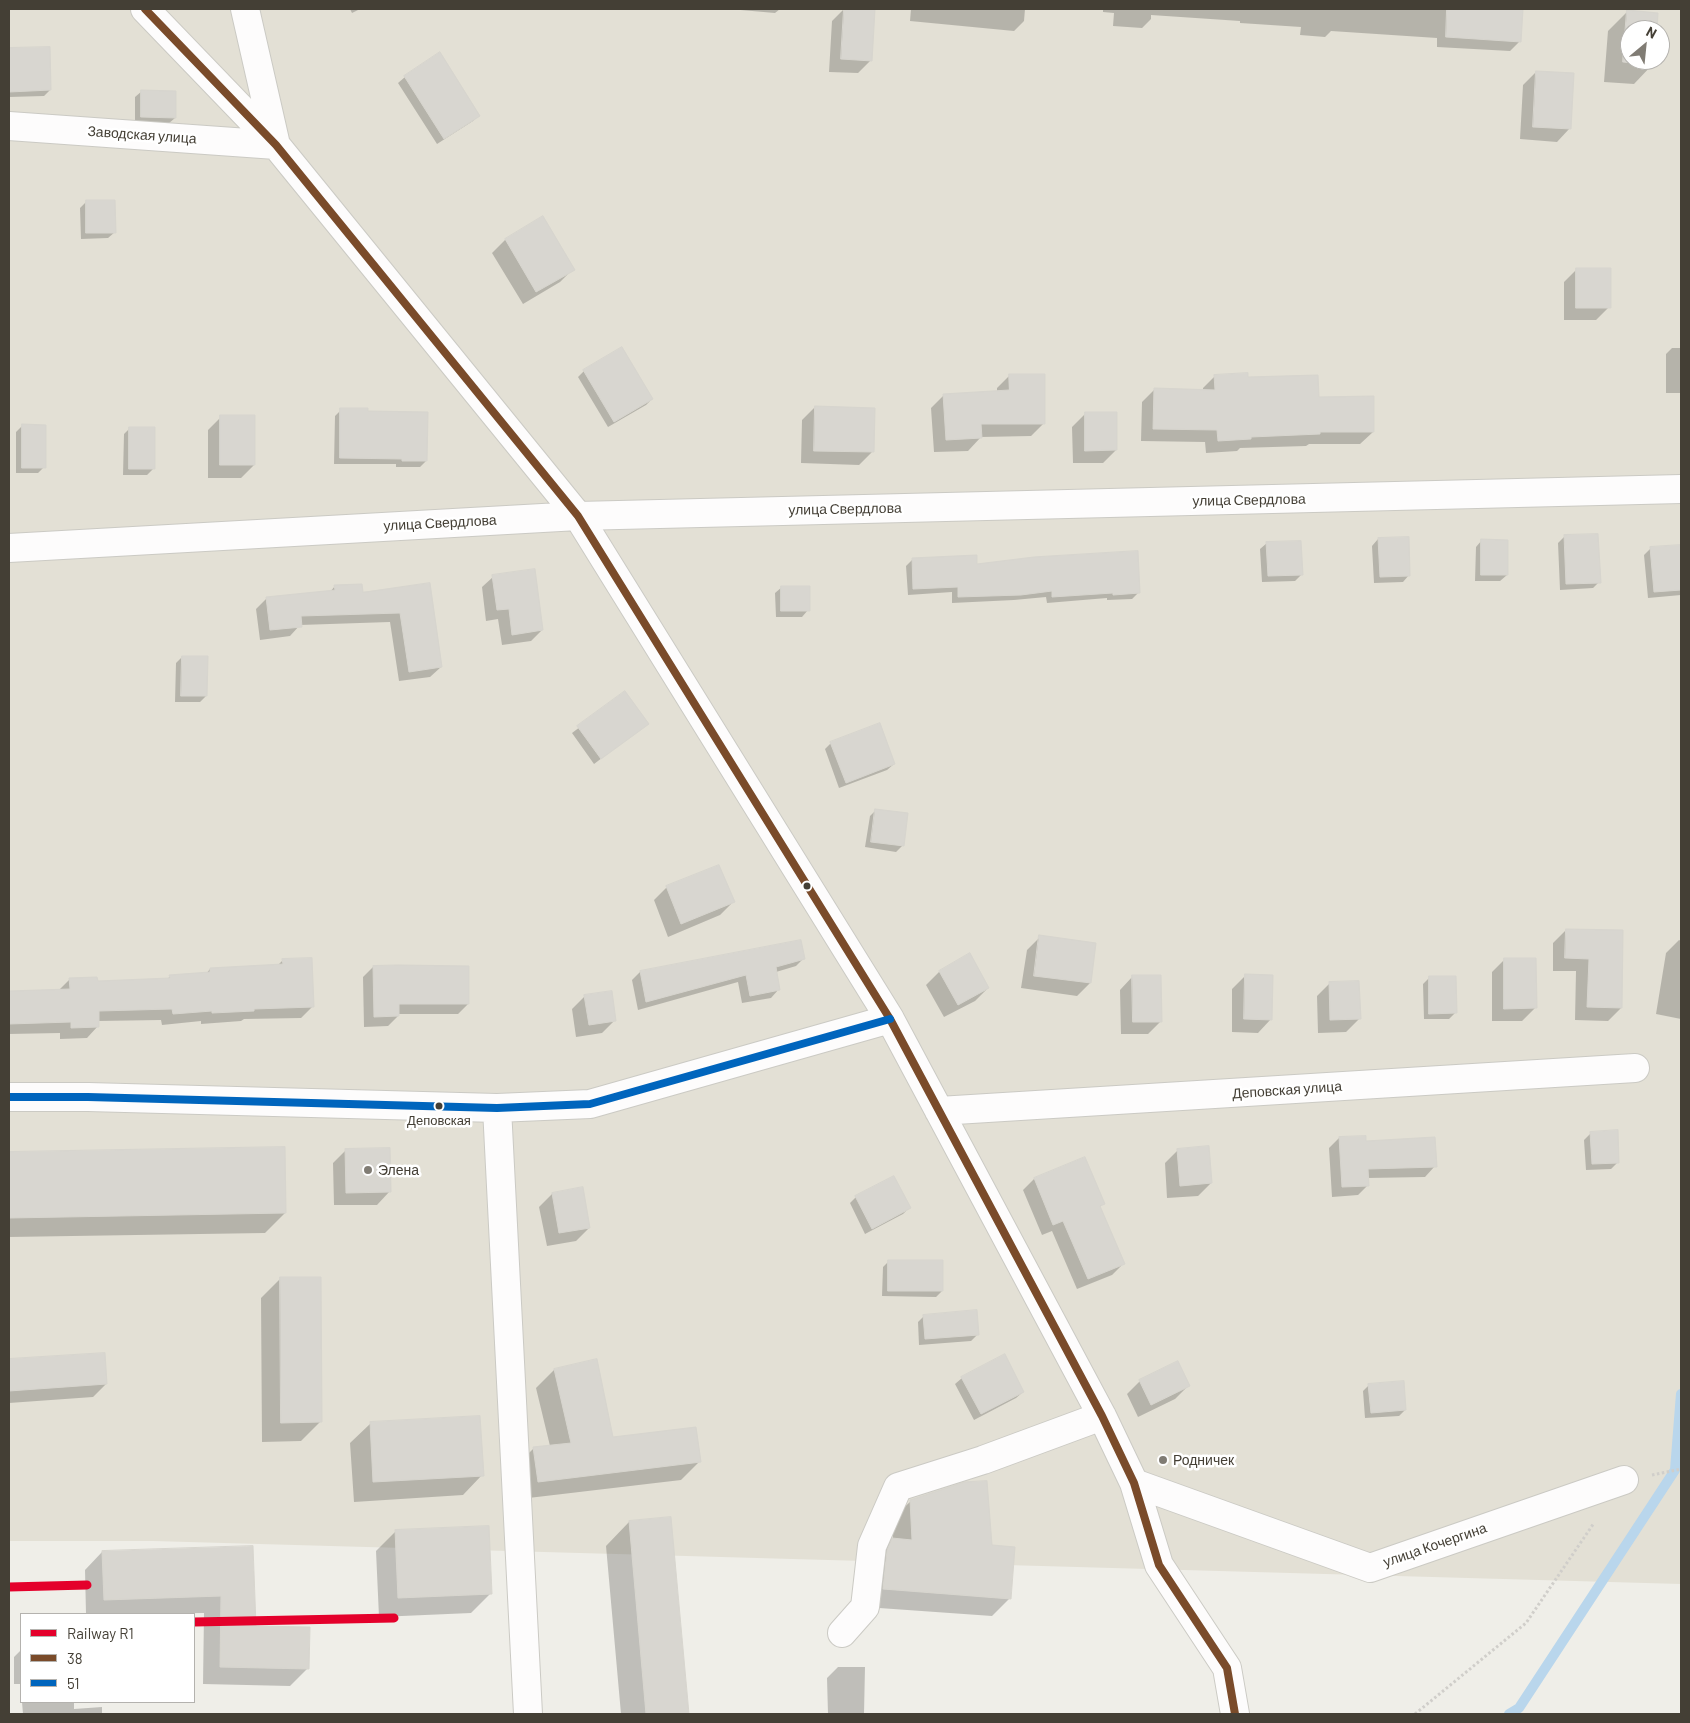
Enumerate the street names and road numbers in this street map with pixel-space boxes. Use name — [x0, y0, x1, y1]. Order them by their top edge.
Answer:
street label: Заводская улица — [87, 123, 197, 147]
street label: улица Свердлова — [1192, 491, 1306, 509]
street label: улица Свердлова — [788, 500, 902, 518]
street label: улица Свердлова — [383, 512, 497, 534]
street label: Деповская улица — [1232, 1078, 1342, 1102]
street label: улица Кочергина — [1381, 1519, 1489, 1571]

